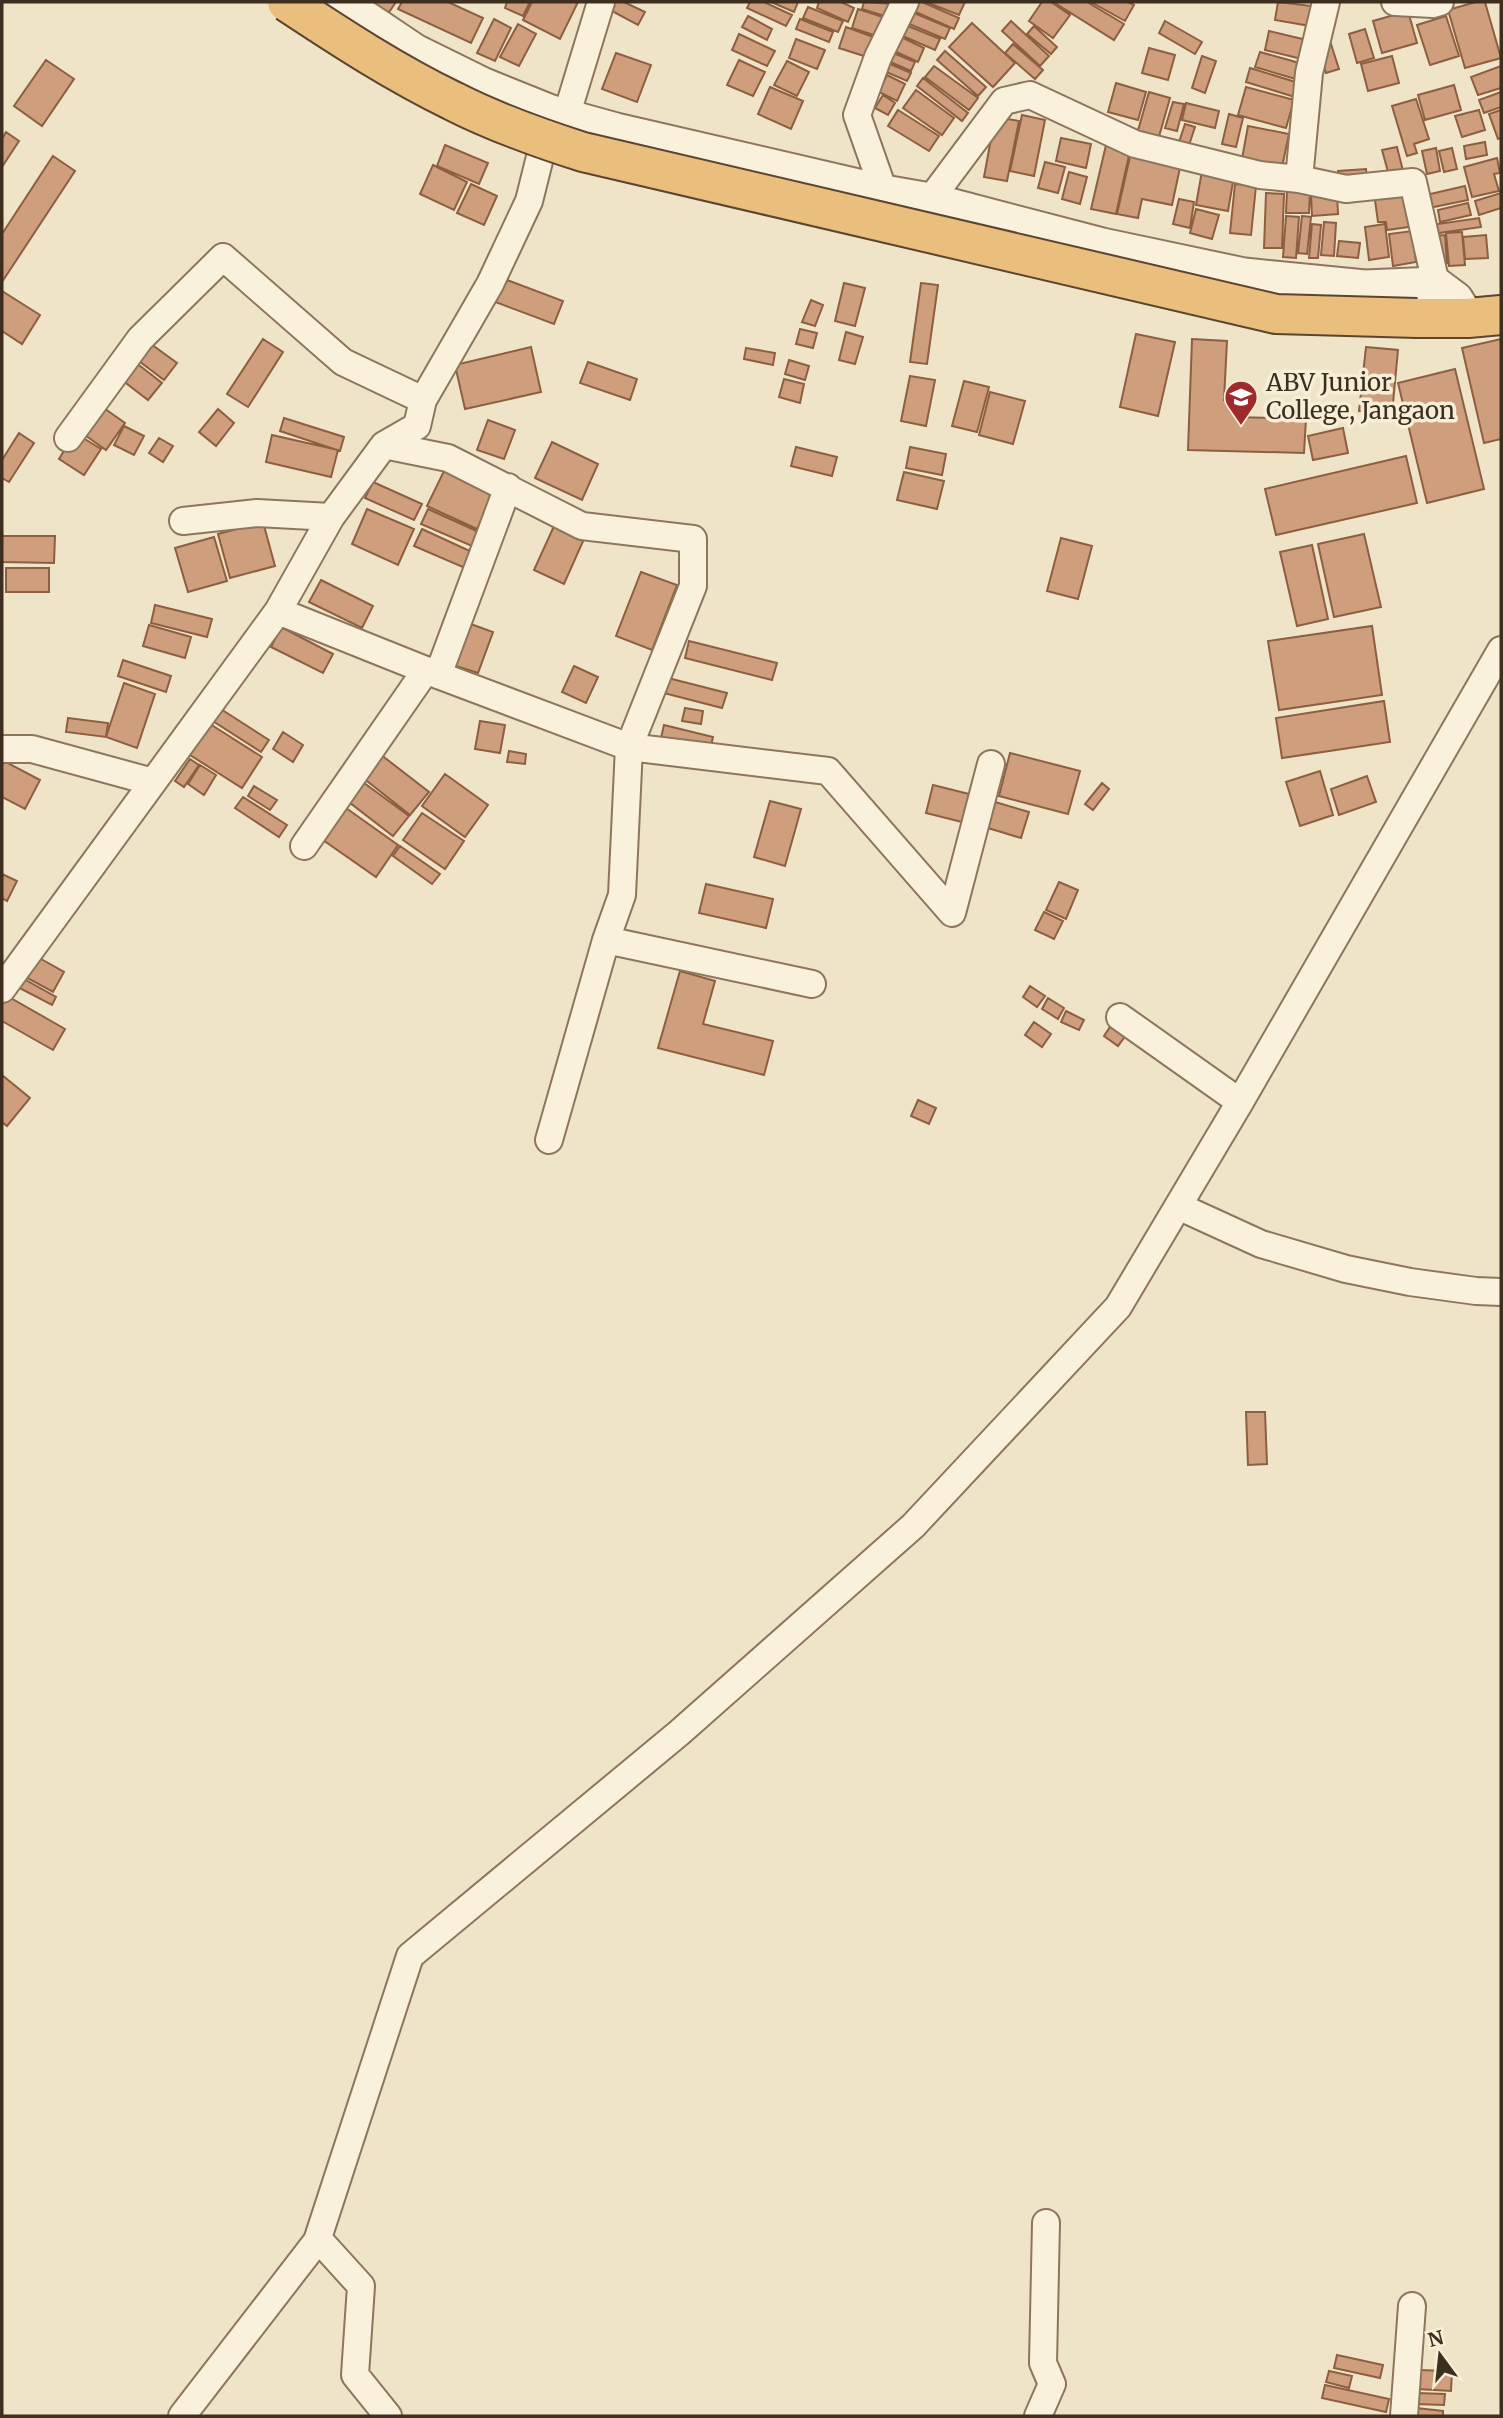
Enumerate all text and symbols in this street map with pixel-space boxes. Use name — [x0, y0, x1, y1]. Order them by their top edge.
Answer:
place label: ABV Junior College, Jangaon — [1265, 367, 1455, 426]
school or university icon: ABV Junior College, Jangaon — [1222, 378, 1260, 427]
north arrow — [1405, 2320, 1475, 2390]
text: N — [1425, 2325, 1446, 2352]

